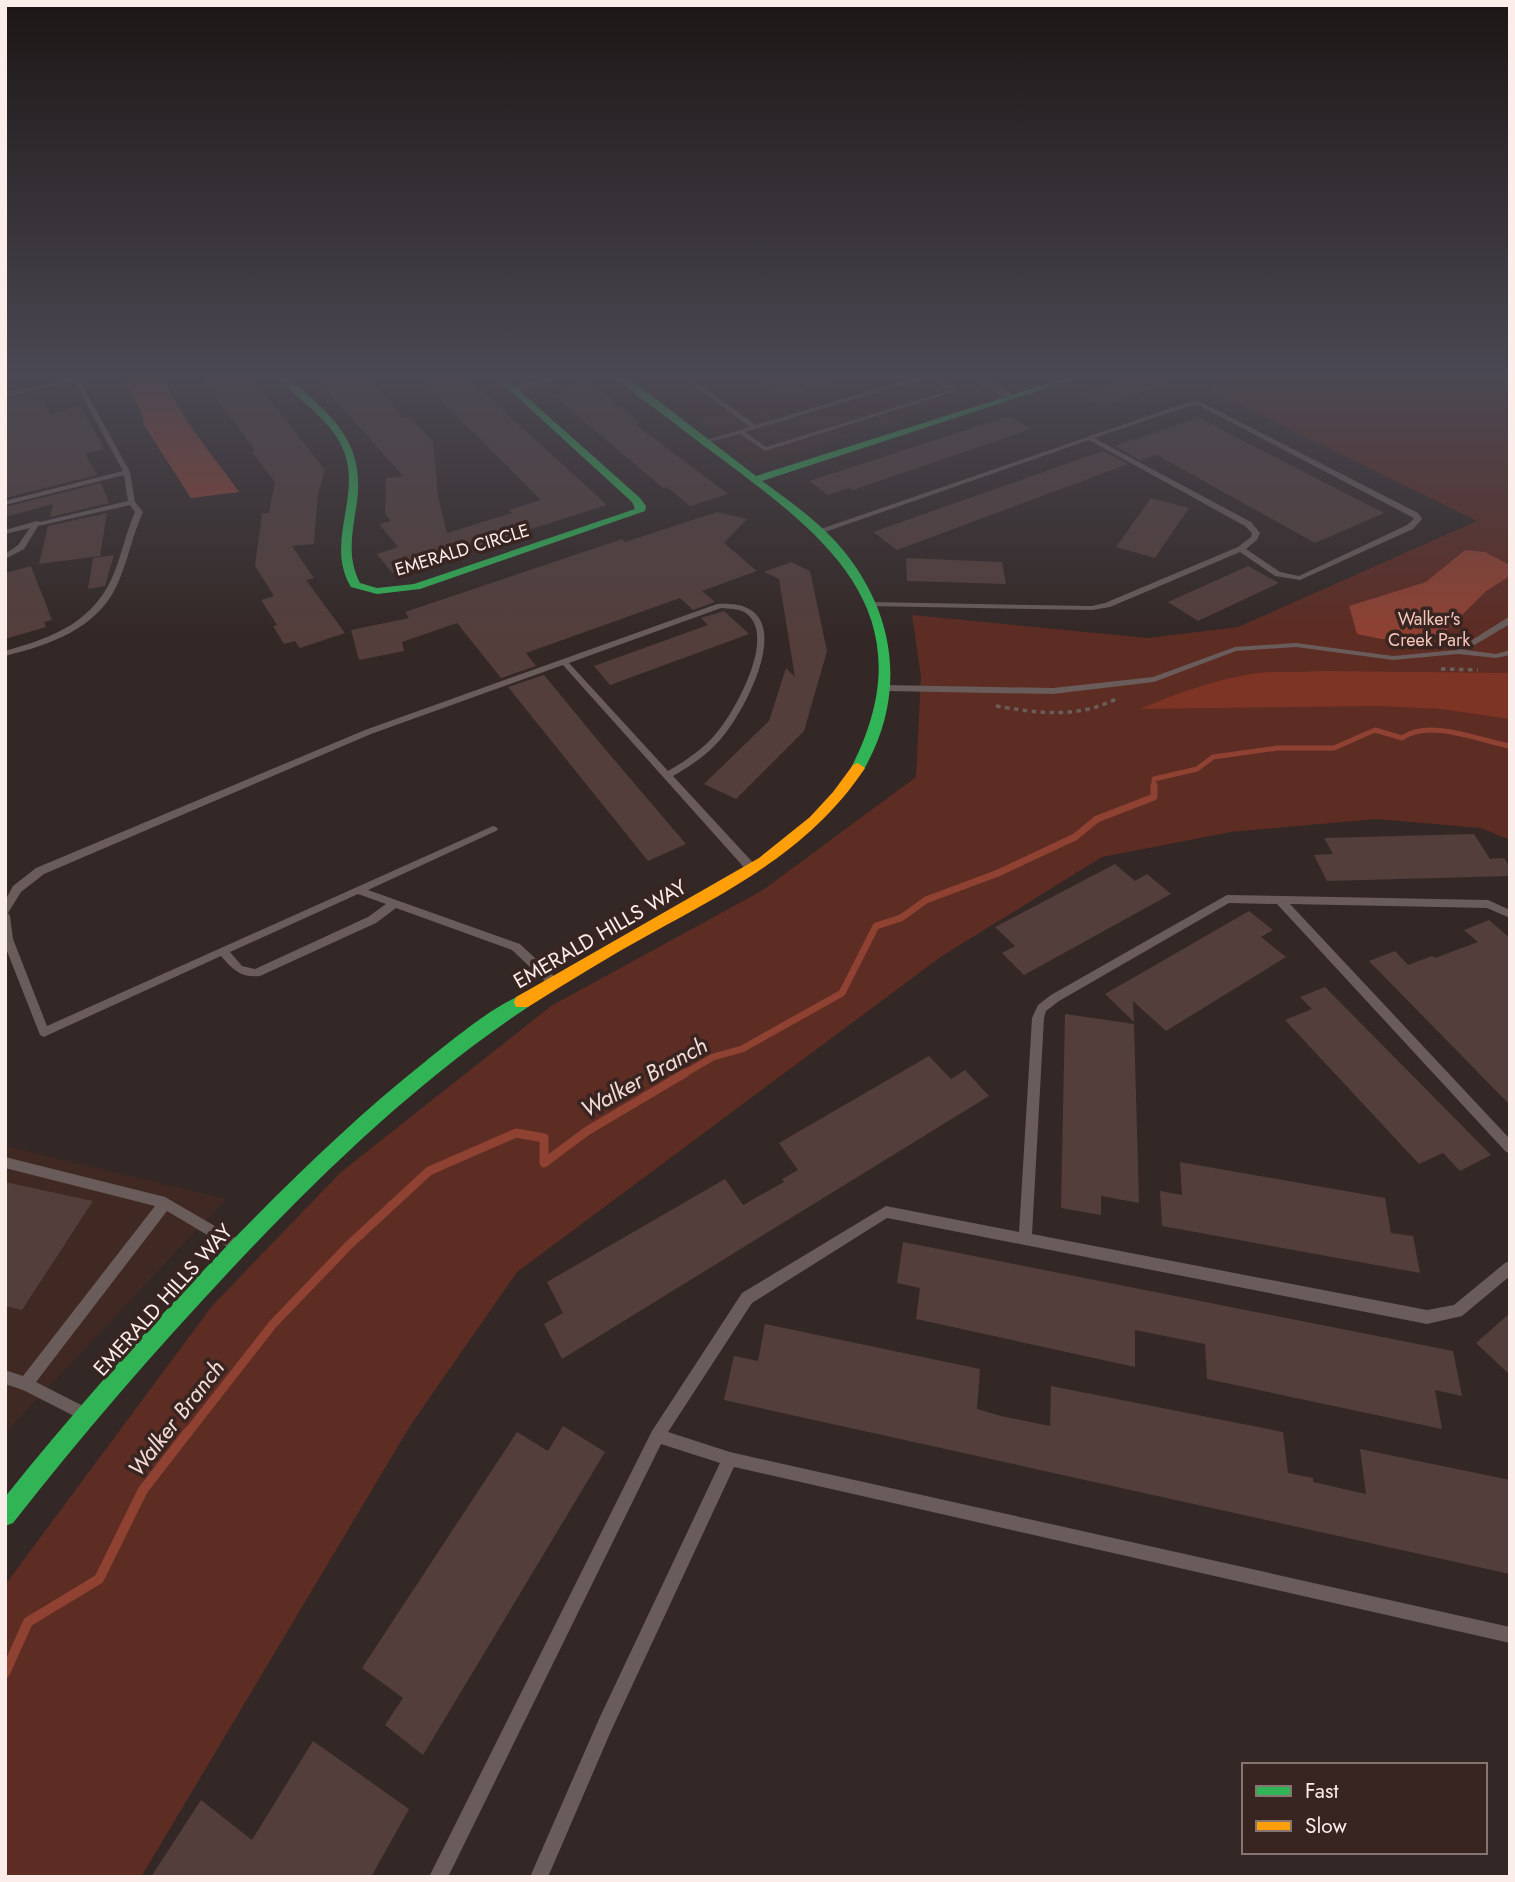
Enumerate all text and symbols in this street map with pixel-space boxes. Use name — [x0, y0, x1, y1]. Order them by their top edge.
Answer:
street label: EMERALD CIRCLE — [392, 517, 532, 583]
park label: Walker's Creek Park — [1388, 606, 1470, 653]
street label: EMERALD HILLS WAY — [508, 872, 692, 996]
water label: Walker Branch — [574, 1028, 714, 1126]
street label: EMERALD HILLS WAY — [86, 1217, 240, 1383]
water label: Walker Branch — [119, 1352, 233, 1484]
legend — [1242, 1763, 1487, 1854]
text: Fast — [1305, 1776, 1338, 1806]
text: Slow — [1305, 1811, 1347, 1841]

